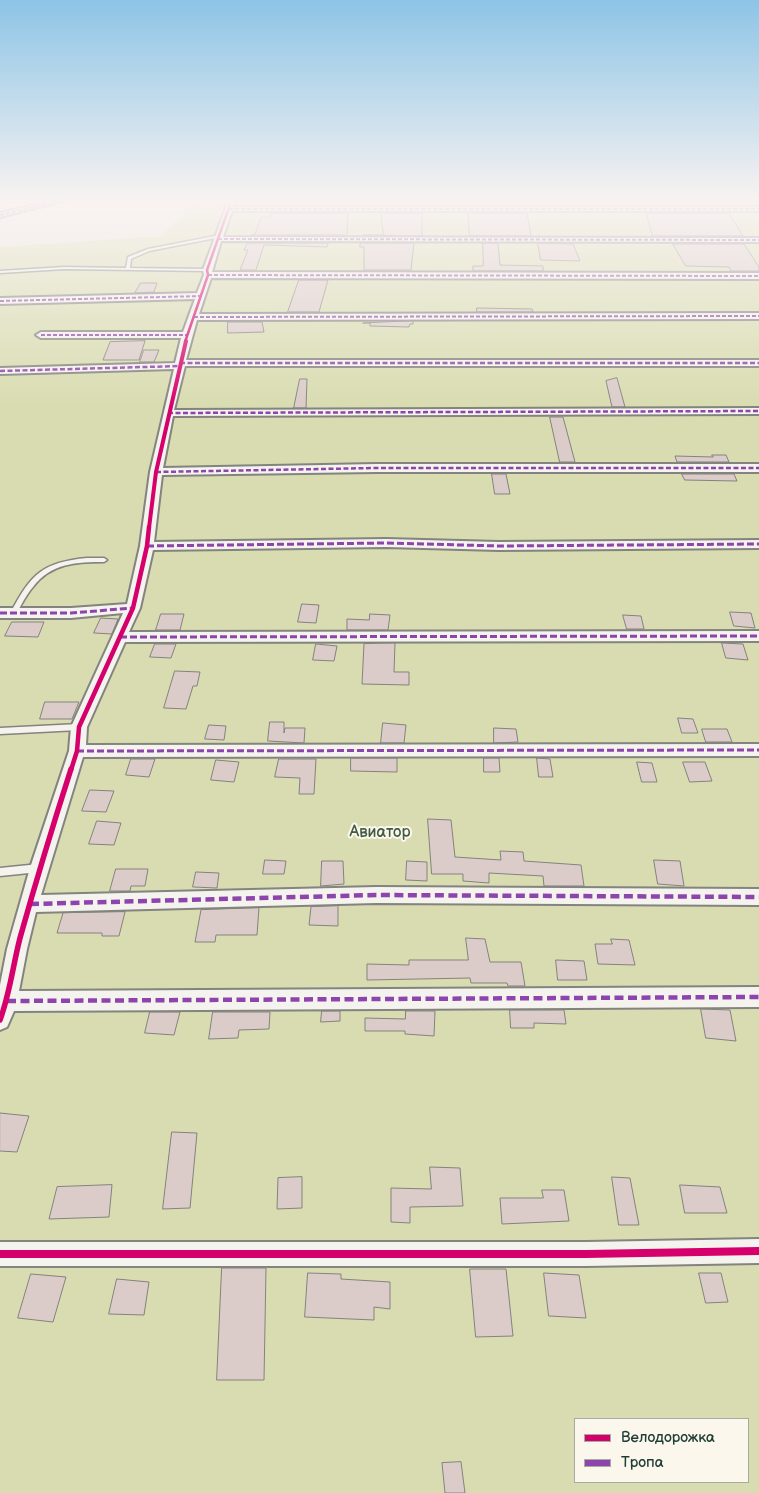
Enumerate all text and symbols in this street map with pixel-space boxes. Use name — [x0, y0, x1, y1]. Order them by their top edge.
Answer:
park label: Авиатор — [350, 823, 410, 843]
legend — [574, 1418, 749, 1483]
text: Велодорожка — [621, 1428, 715, 1447]
text: Тропа — [621, 1453, 664, 1472]

